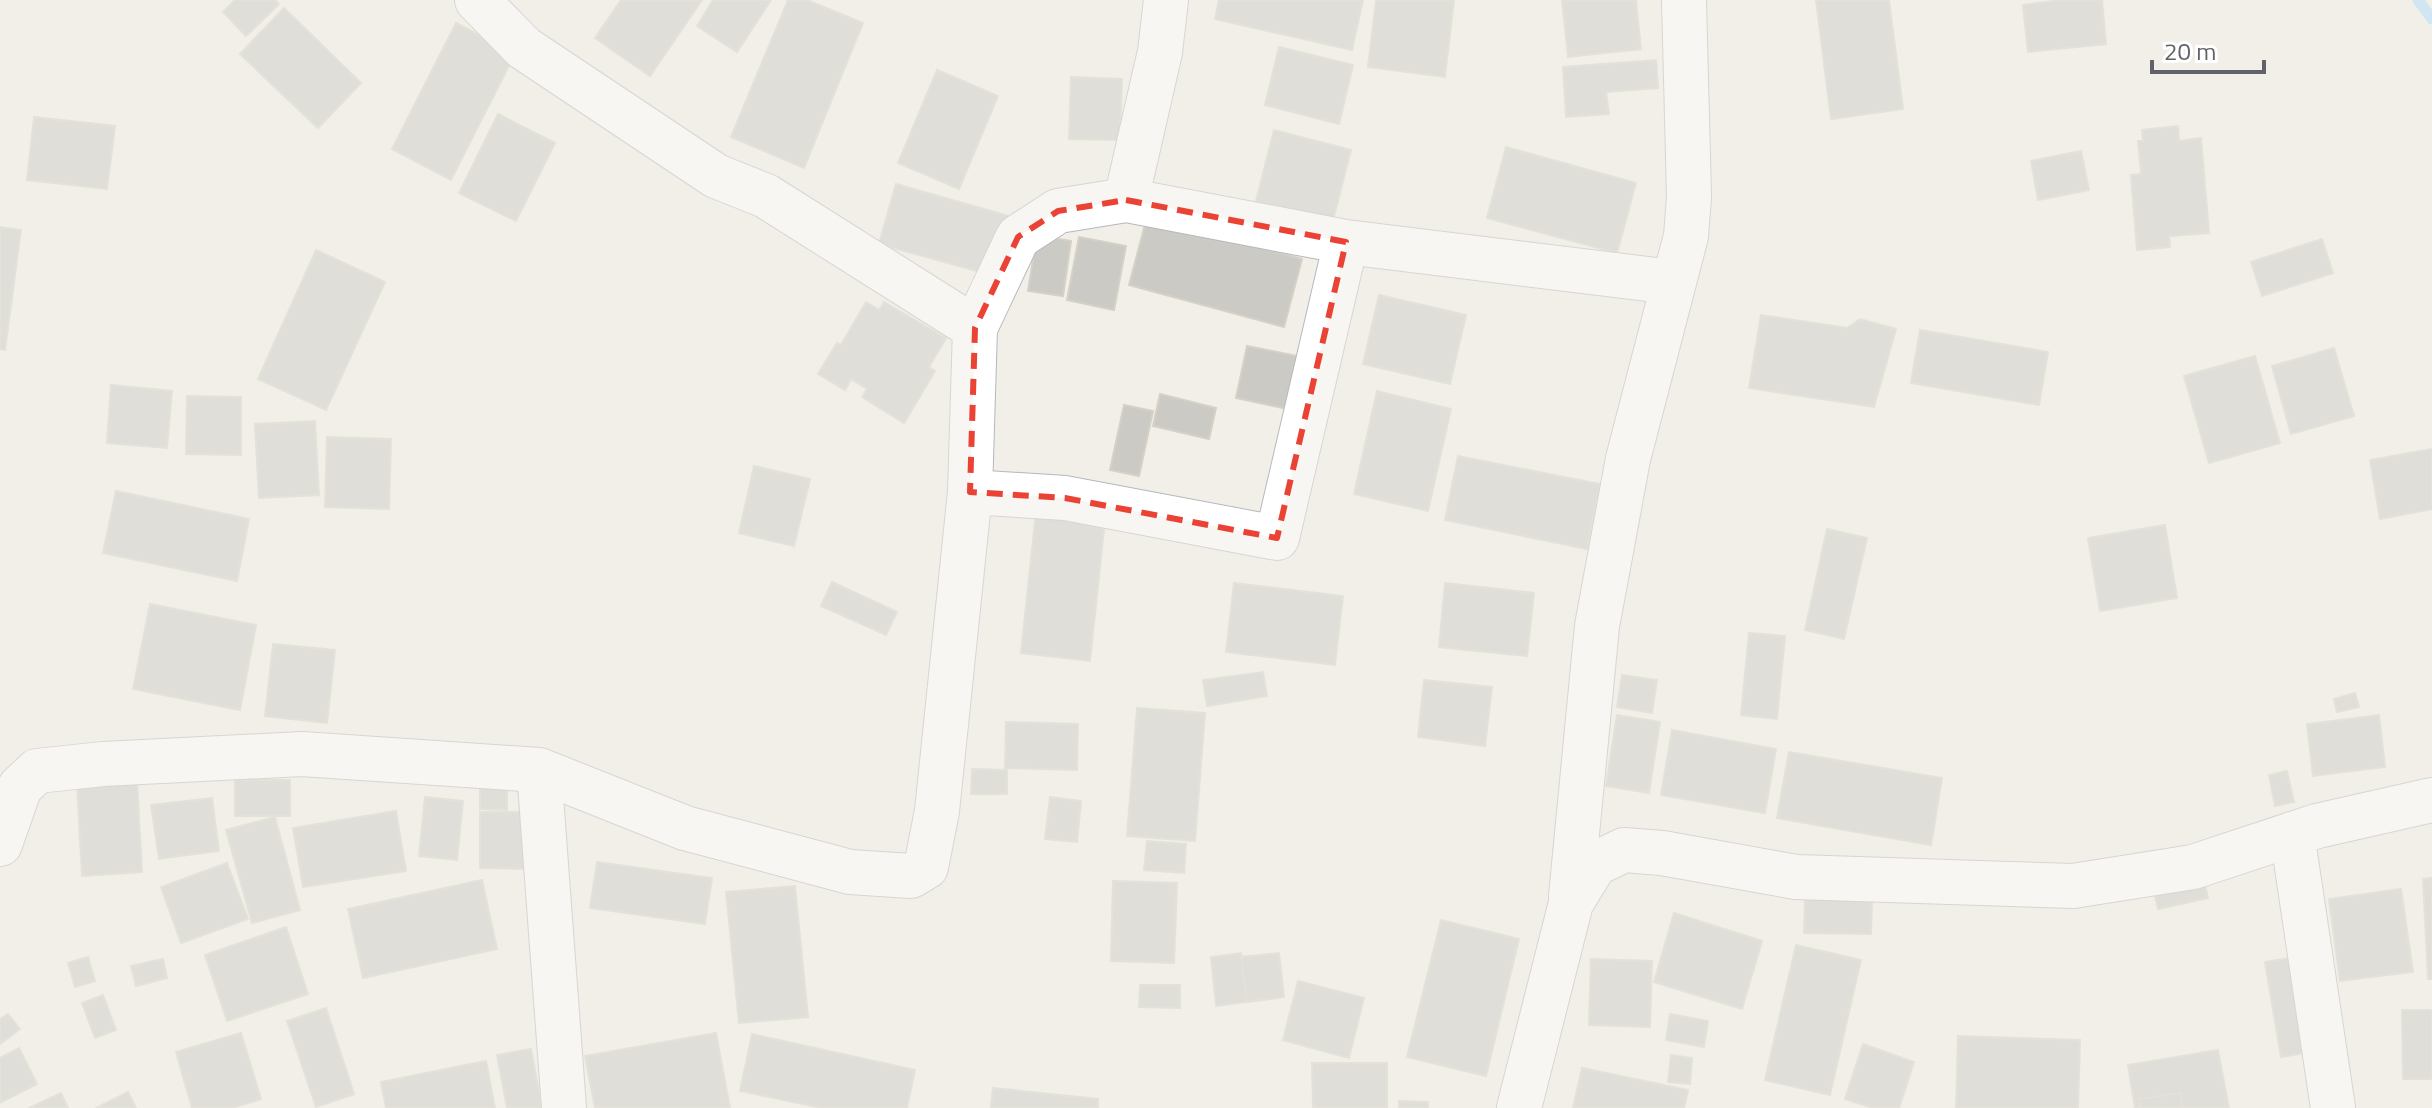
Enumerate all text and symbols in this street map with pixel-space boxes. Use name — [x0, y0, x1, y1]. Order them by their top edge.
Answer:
scale bar — [2152, 24, 2264, 74]
text: 20 m — [2164, 33, 2216, 69]

